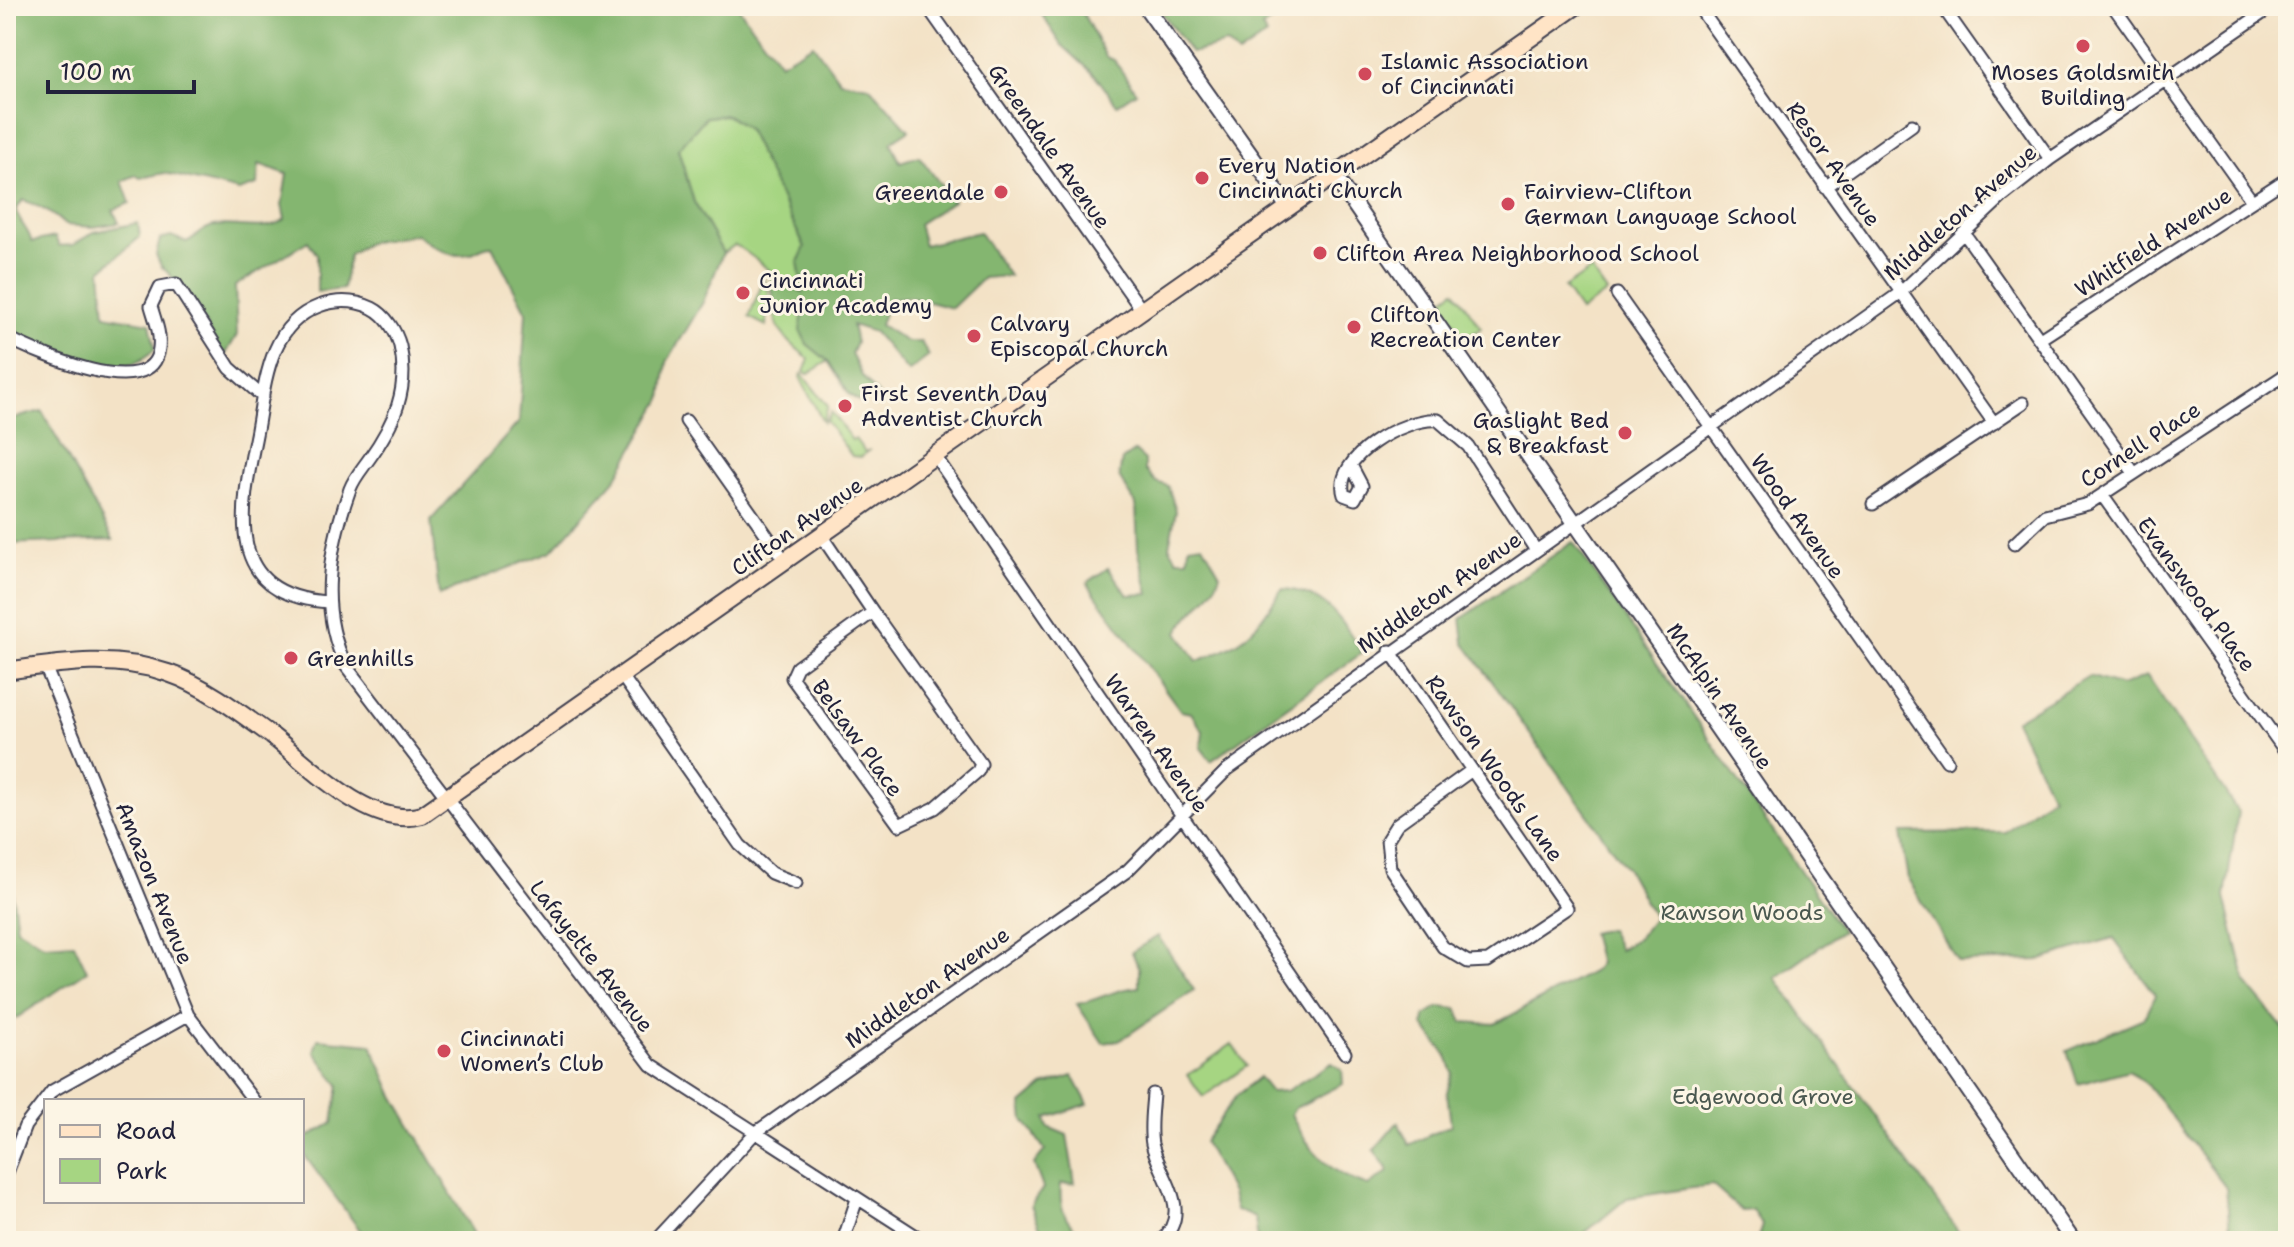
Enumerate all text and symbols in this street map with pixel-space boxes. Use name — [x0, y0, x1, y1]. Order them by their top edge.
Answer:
marker: Moses Goldsmith Building — [2074, 37, 2092, 55]
scale bar — [48, 44, 194, 94]
place label: Islamic Association of Cincinnati — [1381, 47, 1588, 101]
text: 100 m — [60, 56, 132, 88]
street label: Greendale Avenue — [982, 58, 1117, 235]
place label: Moses Goldsmith Building — [1991, 58, 2175, 112]
marker: Islamic Association of Cincinnati — [1356, 65, 1374, 83]
street label: Resor Avenue — [1780, 96, 1887, 232]
street label: Middleton Avenue — [1878, 138, 2043, 287]
place label: Every Nation Cincinnati Church — [1218, 151, 1403, 205]
marker: Every Nation Cincinnati Church — [1193, 169, 1211, 187]
place label: Fairview-Clifton German Language School — [1524, 177, 1797, 231]
place label: Greendale — [875, 178, 985, 207]
street label: Whitfield Avenue — [2069, 181, 2237, 304]
marker: Greendale — [992, 183, 1010, 201]
marker: Fairview-Clifton German Language School — [1499, 195, 1517, 213]
place label: Clifton Area Neighborhood School — [1336, 239, 1699, 268]
marker: Clifton Area Neighborhood School — [1311, 244, 1329, 262]
place label: Cincinnati Junior Academy — [759, 266, 932, 320]
marker: Cincinnati Junior Academy — [734, 284, 752, 302]
place label: Clifton Recreation Center — [1370, 300, 1562, 354]
place label: Calvary Episcopal Church — [990, 309, 1168, 363]
marker: Clifton Recreation Center — [1345, 318, 1363, 336]
marker: Calvary Episcopal Church — [965, 327, 983, 345]
place label: First Seventh Day Adventist Church — [861, 379, 1048, 433]
street label: Cornell Place — [2074, 395, 2206, 494]
marker: First Seventh Day Adventist Church — [836, 397, 854, 415]
place label: Gaslight Bed & Breakfast — [1473, 406, 1609, 460]
marker: Gaslight Bed & Breakfast — [1616, 424, 1634, 442]
street label: Wood Avenue — [1744, 448, 1851, 584]
street label: Clifton Avenue — [726, 470, 869, 583]
street label: Evanswood Place — [2131, 511, 2263, 677]
street label: Middleton Avenue — [1351, 525, 1527, 660]
street label: McAlpin Avenue — [1660, 617, 1779, 775]
place label: Greenhills — [307, 644, 414, 673]
marker: Greenhills — [282, 649, 300, 667]
street label: Warren Avenue — [1098, 668, 1215, 818]
street label: Rawson Woods Lane — [1419, 669, 1570, 868]
street label: Belsaw Place — [805, 674, 910, 803]
street label: Amazon Avenue — [109, 798, 200, 969]
street label: Lafayette Avenue — [523, 874, 660, 1038]
park label: Rawson Woods — [1660, 898, 1824, 927]
street label: Middleton Avenue — [839, 920, 1015, 1055]
place label: Cincinnati Women’s Club — [460, 1024, 604, 1078]
marker: Cincinnati Women’s Club — [435, 1042, 453, 1060]
park label: Edgewood Grove — [1672, 1082, 1854, 1111]
legend — [44, 1099, 304, 1203]
text: Road — [116, 1115, 176, 1147]
text: Park — [116, 1155, 168, 1187]

